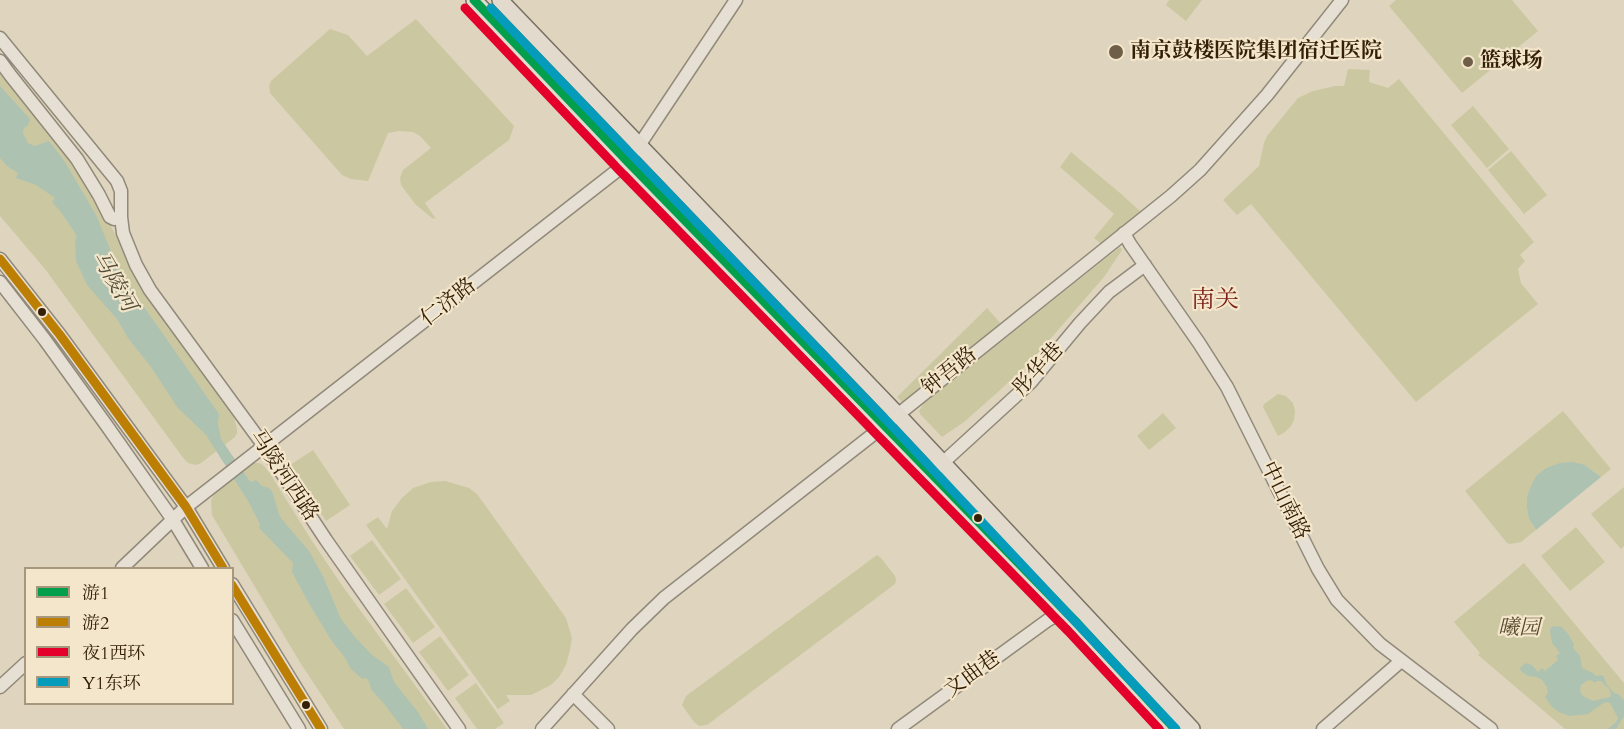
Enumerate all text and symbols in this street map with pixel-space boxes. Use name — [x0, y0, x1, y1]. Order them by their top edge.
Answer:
place label: 南京鼓楼医院集团宿迁医院 — [1130, 39, 1382, 65]
marker: 南京鼓楼医院集团宿迁医院 — [1107, 43, 1125, 61]
place label: 篮球场 — [1480, 49, 1543, 75]
marker: 篮球场 — [1461, 55, 1475, 69]
water label: 马陵河 — [85, 247, 141, 317]
street label: 仁济路 — [416, 274, 482, 332]
district label: 南关 — [1191, 287, 1239, 315]
unlabelled marker — [36, 306, 48, 318]
street label: 彤华巷 — [1009, 338, 1069, 402]
street label: 钟吾路 — [918, 342, 982, 402]
street label: 马陵河西路 — [243, 425, 323, 527]
street label: 中山南路 — [1254, 458, 1314, 544]
unlabelled marker — [972, 512, 984, 524]
legend — [24, 567, 234, 705]
text: 游1 — [82, 581, 109, 606]
text: 游2 — [82, 611, 109, 636]
park label: 曦园 — [1498, 616, 1540, 642]
text: 夜1西环 — [82, 641, 145, 666]
street label: 文曲巷 — [940, 646, 1006, 704]
text: Y1东环 — [82, 671, 141, 696]
unlabelled marker — [300, 699, 312, 711]

